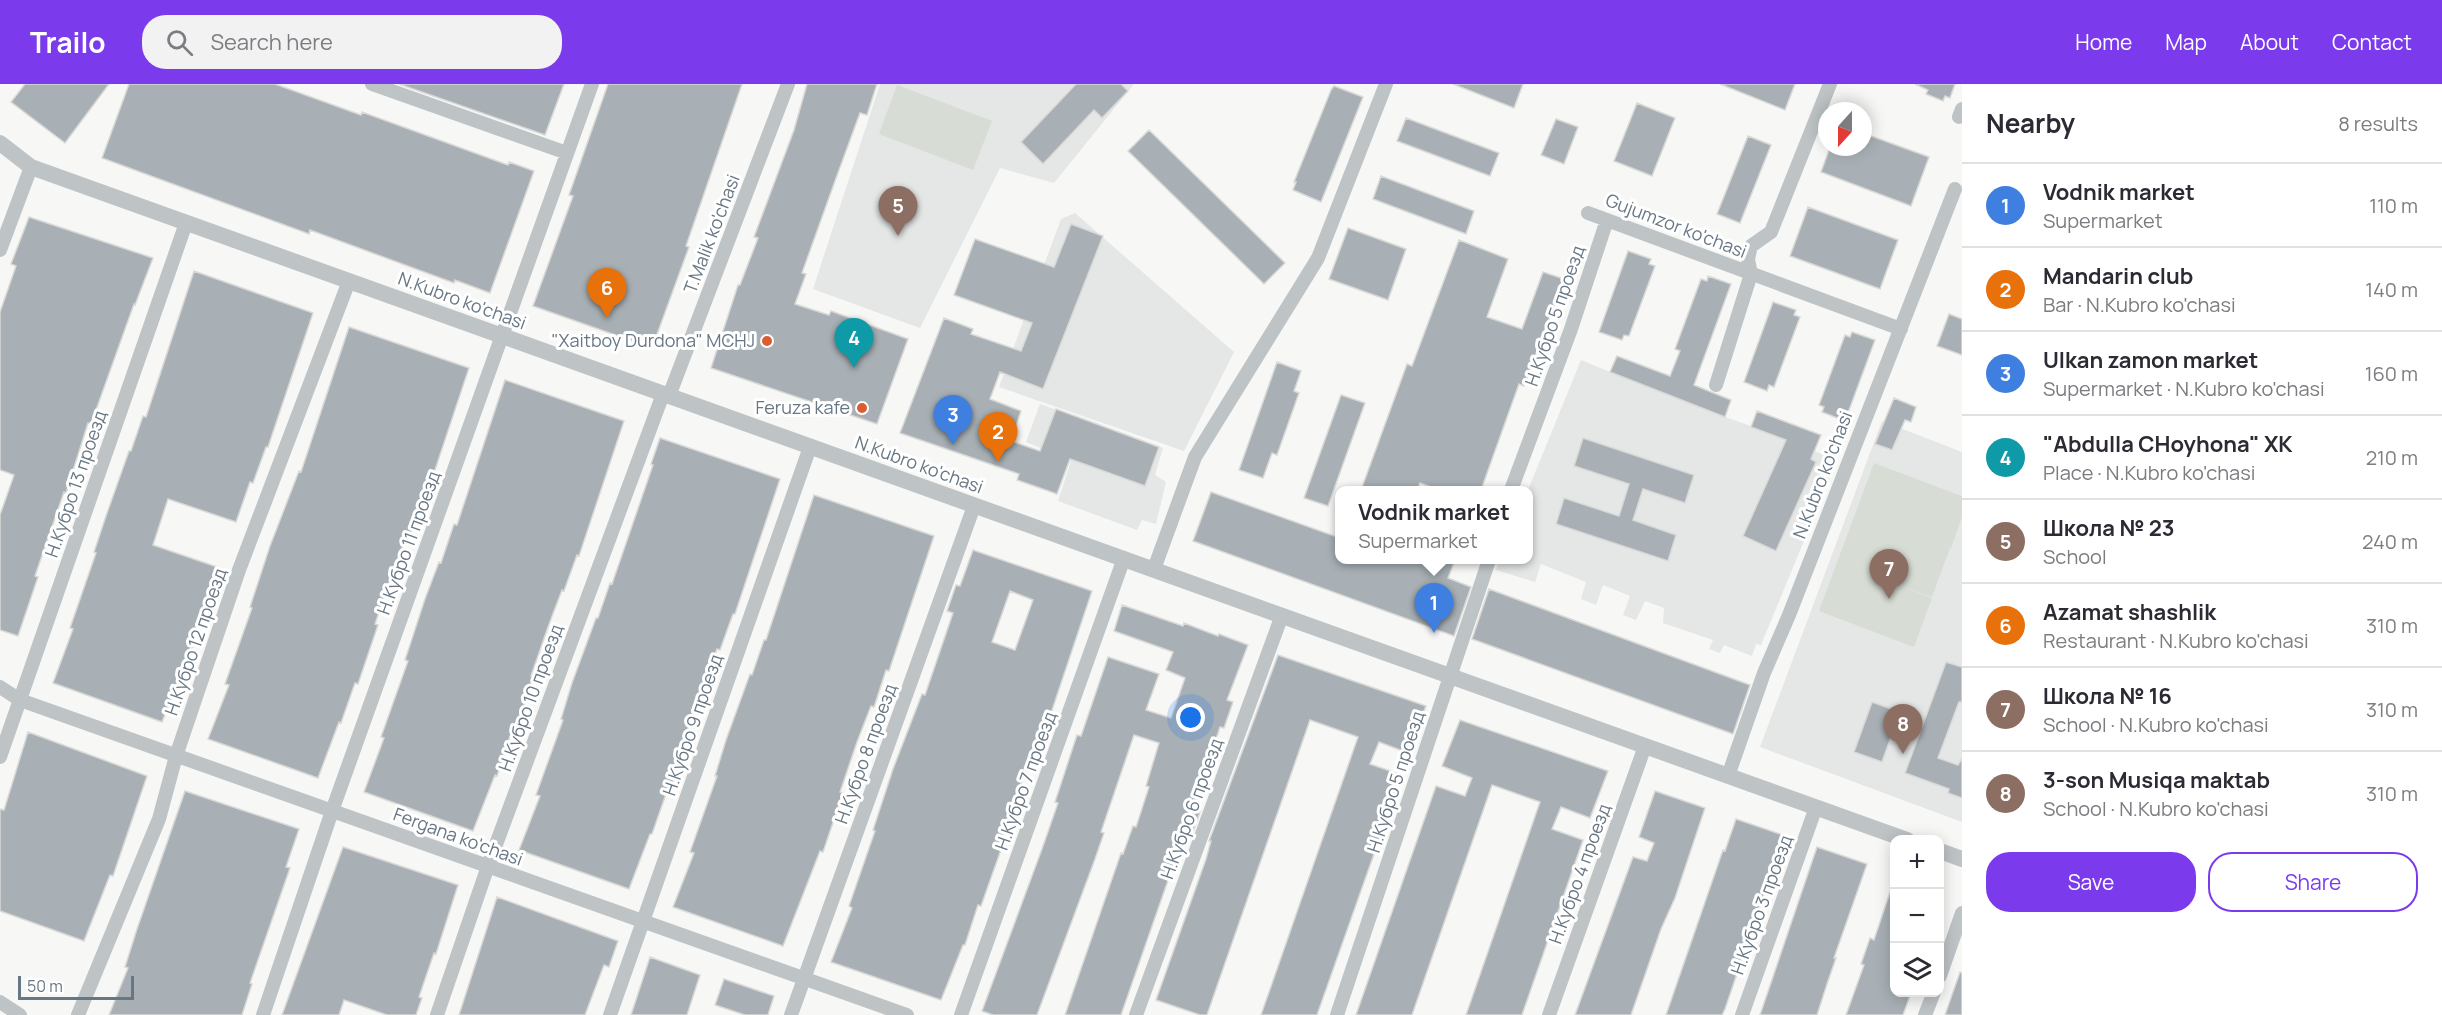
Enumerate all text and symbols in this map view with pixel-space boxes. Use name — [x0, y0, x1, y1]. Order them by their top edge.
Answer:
search box — [142, 15, 562, 69]
text: Trailo — [30, 23, 106, 61]
icon: search — [163, 26, 196, 59]
text: Search here — [211, 27, 333, 57]
text: Home — [2075, 28, 2132, 56]
text: Map — [2165, 28, 2207, 56]
text: About — [2240, 28, 2299, 56]
text: Contact — [2332, 28, 2412, 56]
north arrow — [1818, 102, 1872, 156]
text: Nearby — [1986, 105, 2075, 141]
text: 8 results — [2338, 110, 2418, 137]
street label: T.Malik ko'chasi — [677, 171, 745, 296]
text: Vodnik market — [2043, 177, 2195, 207]
pin: 5 — [878, 186, 918, 236]
street label: Gujumzor ko'chasi — [1602, 187, 1750, 263]
text: 1 — [2001, 192, 2010, 219]
text: 110 m — [2369, 192, 2418, 219]
text: Supermarket — [2043, 207, 2163, 234]
street label: Н.Кубро 5 проезд — [1519, 242, 1589, 389]
text: Mandarin club — [2043, 261, 2193, 291]
street label: N.Kubro ko'chasi — [395, 266, 530, 334]
pin: 6 — [588, 268, 626, 318]
text: 2 — [2000, 276, 2011, 303]
text: 140 m — [2365, 276, 2418, 303]
text: Bar · N.Kubro ko'chasi — [2043, 291, 2236, 318]
pin: 4 — [834, 318, 874, 368]
place label: "Xaitboy Durdona" MCHJ — [552, 328, 755, 352]
marker: "Xaitboy Durdona" MCHJ — [760, 334, 774, 348]
text: Ulkan zamon market — [2043, 345, 2258, 375]
text: 3 — [2000, 360, 2011, 387]
text: 160 m — [2365, 360, 2418, 387]
text: Supermarket · N.Kubro ko'chasi — [2043, 375, 2325, 402]
place label: Feruza kafe — [755, 395, 850, 419]
pin: 3 — [934, 396, 972, 445]
marker: Feruza kafe — [855, 401, 869, 415]
street label: Н.Кубро 13 проезд — [39, 407, 112, 560]
street label: N.Kubro ko'chasi — [1787, 408, 1857, 542]
pin: 2 — [978, 412, 1018, 462]
text: "Abdulla CHoyhona" XK — [2043, 429, 2293, 459]
street label: N.Kubro ko'chasi — [852, 430, 987, 498]
text: 4 — [1999, 444, 2012, 471]
text: 210 m — [2366, 444, 2418, 471]
text: Place · N.Kubro ko'chasi — [2043, 459, 2255, 486]
street label: Н.Кубро 11 проезд — [371, 467, 445, 618]
popup — [1335, 486, 1533, 564]
text: Vodnik market — [1358, 497, 1510, 527]
text: Школа № 23 — [2043, 513, 2175, 543]
text: Supermarket — [1358, 527, 1478, 554]
text: 5 — [2000, 528, 2011, 555]
text: 240 m — [2362, 528, 2418, 555]
text: School — [2043, 543, 2107, 570]
pin: 7 — [1870, 550, 1908, 599]
street label: Н.Кубро 12 проезд — [159, 565, 232, 718]
pin: 1 — [1414, 584, 1454, 633]
text: Azamat shashlik — [2043, 597, 2216, 627]
text: 6 — [1999, 612, 2012, 639]
text: 310 m — [2366, 612, 2418, 639]
street label: Н.Кубро 10 проезд — [492, 621, 568, 775]
text: Restaurant · N.Kubro ko'chasi — [2043, 627, 2309, 654]
street label: Н.Кубро 9 проезд — [657, 651, 728, 799]
street label: Н.Кубро 8 проезд — [829, 680, 902, 827]
text: Школа № 16 — [2043, 681, 2172, 711]
text: 7 — [2000, 696, 2011, 723]
text: 310 m — [2366, 696, 2418, 723]
your location — [1176, 703, 1205, 732]
pin: 8 — [1884, 704, 1922, 754]
street label: Н.Кубро 7 проезд — [989, 708, 1061, 853]
street label: Н.Кубро 5 проезд — [1361, 708, 1429, 855]
text: School · N.Kubro ko'chasi — [2043, 711, 2269, 738]
street label: Н.Кубро 6 проезд — [1154, 735, 1228, 882]
text: 3-son Musiqa maktab — [2043, 765, 2270, 795]
text: 8 — [1999, 780, 2012, 807]
text: 310 m — [2366, 780, 2418, 807]
text: School · N.Kubro ko'chasi — [2043, 795, 2269, 822]
street label: Н.Кубро 4 проезд — [1543, 800, 1616, 947]
street label: Fergana ko'chasi — [390, 802, 526, 871]
street label: Н.Кубро 3 проезд — [1725, 831, 1798, 978]
map controls — [1890, 835, 1944, 997]
button: + — [1890, 835, 1944, 889]
button: Save — [1986, 852, 2196, 912]
button: Share — [2208, 852, 2418, 912]
button: − — [1890, 889, 1944, 943]
button: layers — [1890, 943, 1944, 997]
scale bar — [18, 973, 134, 1000]
text: 50 m — [27, 975, 63, 997]

